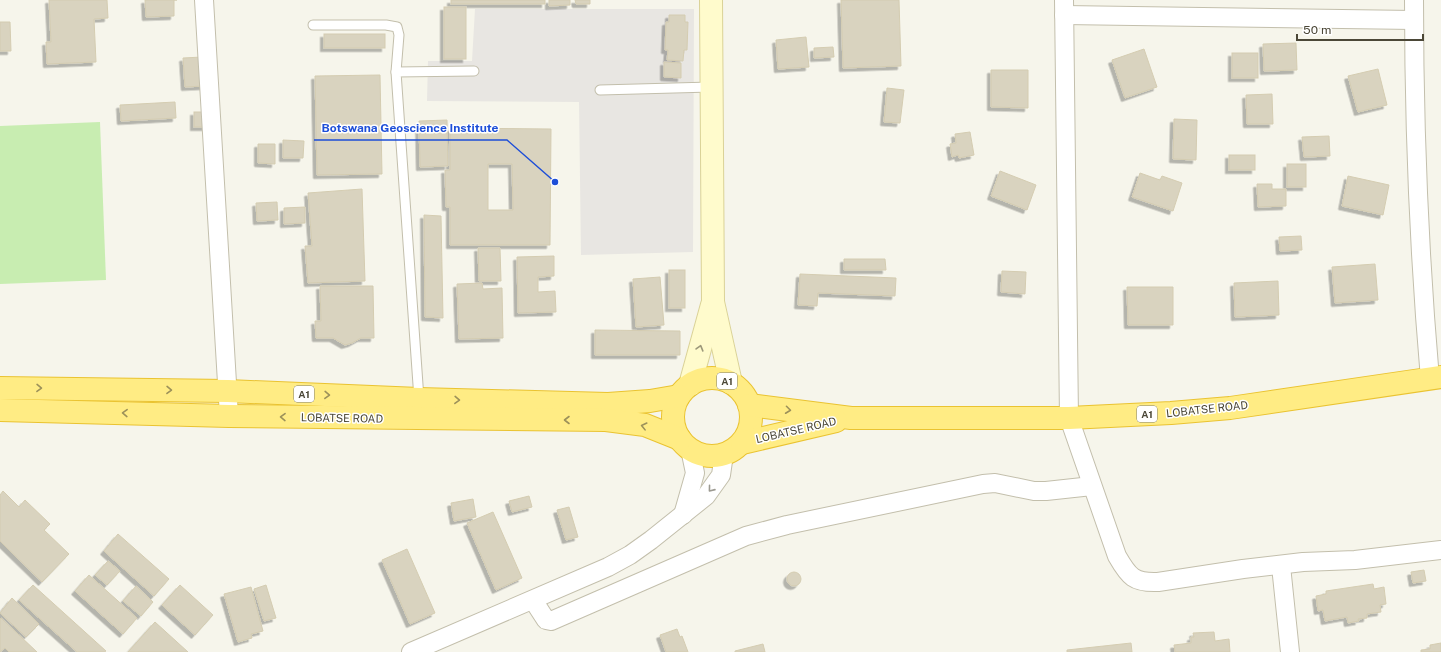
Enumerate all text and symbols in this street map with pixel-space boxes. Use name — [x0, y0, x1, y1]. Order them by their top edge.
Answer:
scale bar — [1297, 16, 1423, 42]
text: 50 m — [1303, 23, 1331, 37]
callout: Botswana Geoscience Institute — [314, 116, 507, 140]
text: Botswana Geoscience Institute — [321, 121, 499, 135]
one-way arrow — [695, 345, 704, 352]
road number: A1 — [717, 373, 737, 389]
one-way arrow — [36, 384, 42, 393]
one-way arrow — [166, 386, 172, 394]
road number: A1 — [294, 386, 314, 402]
one-way arrow — [324, 391, 330, 399]
one-way arrow — [454, 396, 460, 404]
street label: LOBATSE ROAD — [1165, 399, 1249, 419]
one-way arrow — [785, 405, 791, 414]
road number: A1 — [1137, 406, 1157, 422]
one-way arrow — [122, 409, 128, 417]
street label: LOBATSE ROAD — [301, 411, 384, 425]
one-way arrow — [280, 413, 286, 421]
street label: LOBATSE ROAD — [755, 415, 838, 445]
one-way arrow — [564, 416, 570, 424]
one-way arrow — [641, 422, 648, 430]
one-way arrow — [709, 485, 716, 492]

